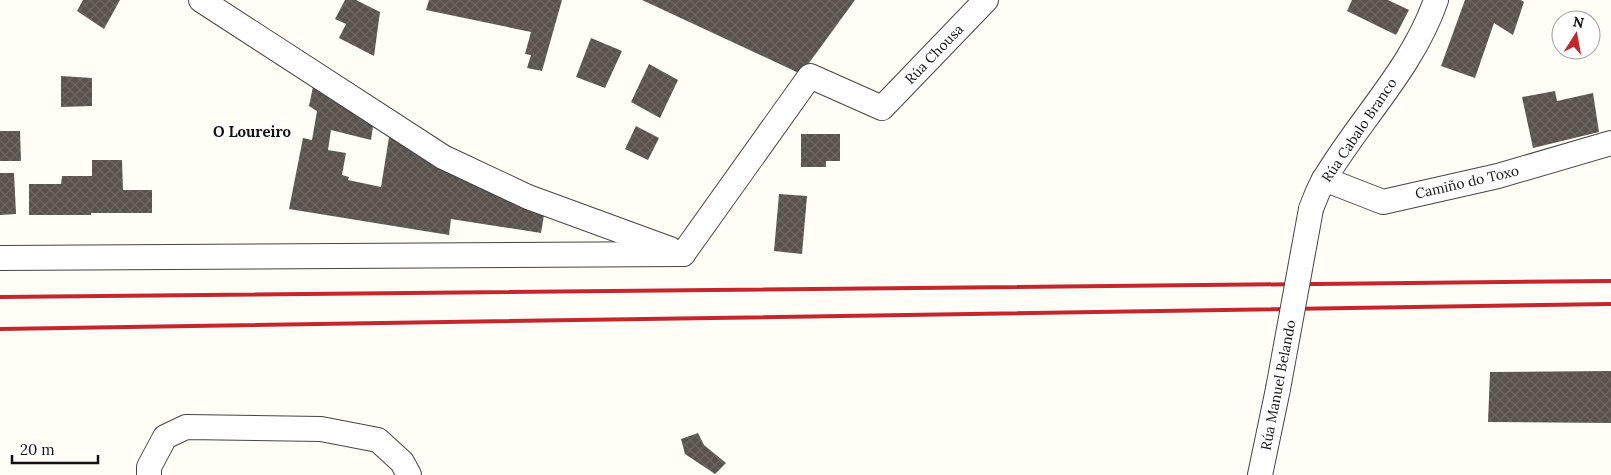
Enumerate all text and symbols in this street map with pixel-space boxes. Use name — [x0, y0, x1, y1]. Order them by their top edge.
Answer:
north arrow — [1551, 10, 1601, 60]
text: N — [1571, 12, 1586, 32]
street label: Rúa Chousa — [901, 20, 967, 88]
street label: Rúa Cabalo Branco — [1317, 74, 1401, 186]
district label: O Loureiro — [213, 122, 291, 141]
street label: Camiño do Toxo — [1413, 161, 1521, 203]
street label: Rúa Manuel Belando — [1257, 318, 1299, 452]
scale bar — [12, 432, 99, 464]
text: 20 m — [20, 440, 55, 459]

